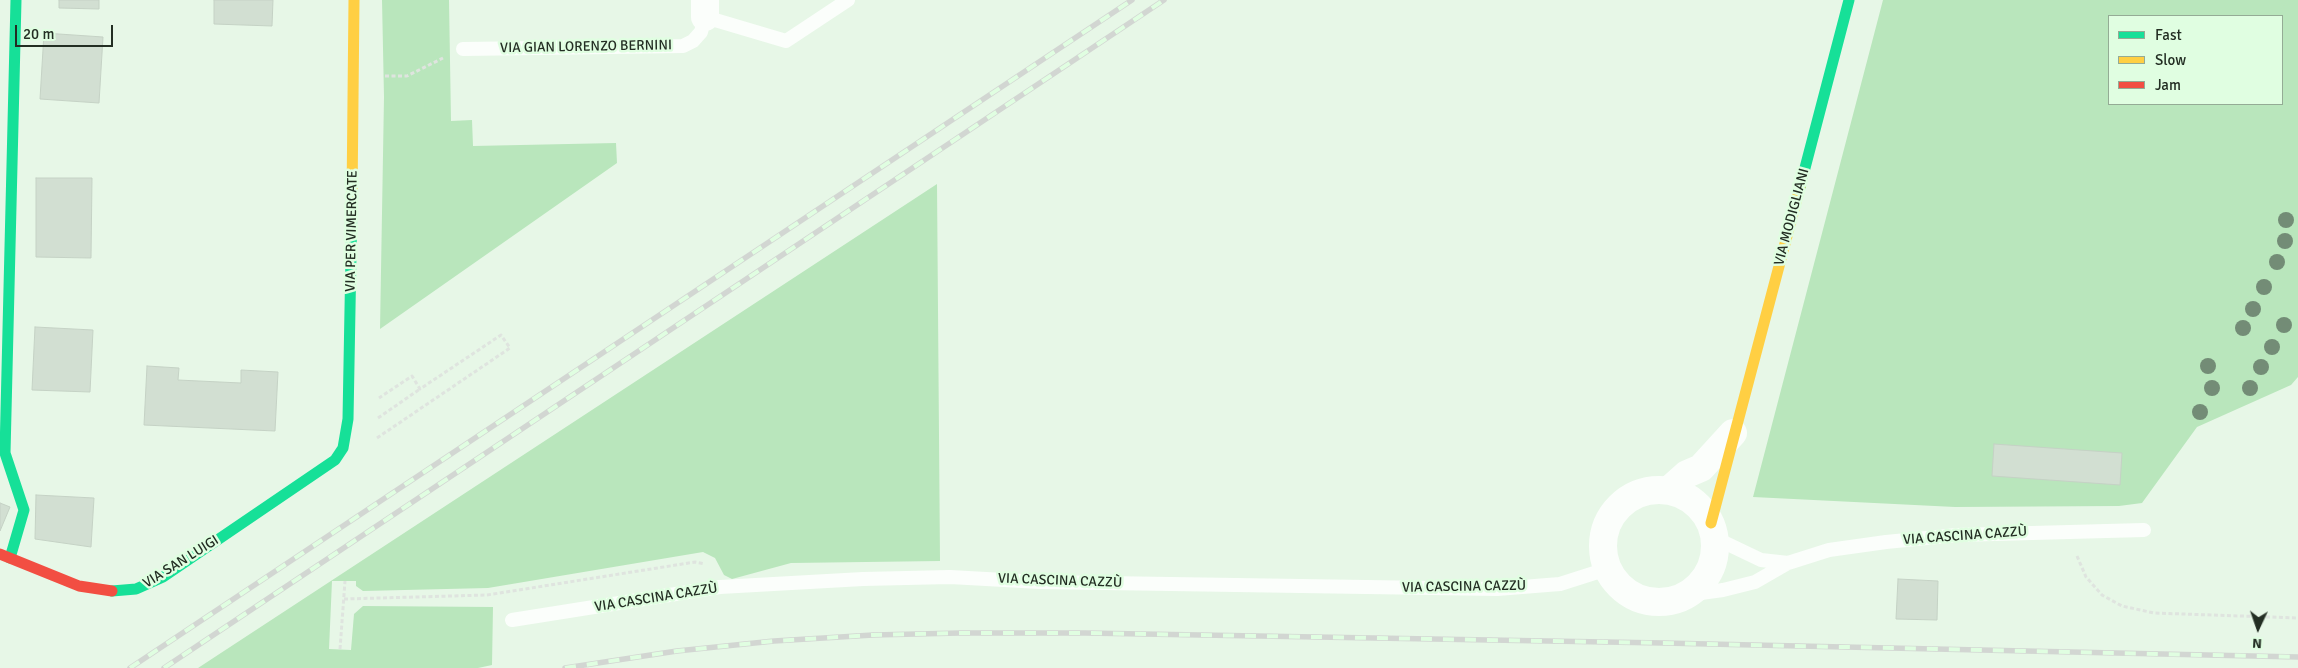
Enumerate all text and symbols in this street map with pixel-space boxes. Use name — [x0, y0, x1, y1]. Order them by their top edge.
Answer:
scale bar — [18, 15, 115, 47]
legend — [2108, 15, 2283, 105]
text: 20 m — [23, 25, 54, 43]
text: Fast — [2155, 26, 2182, 44]
street label: VIA GIAN LORENZO BERNINI — [500, 37, 672, 57]
text: Slow — [2155, 51, 2186, 69]
text: Jam — [2155, 76, 2181, 94]
street label: VIA MODIGLIANI — [1771, 167, 1813, 267]
street label: VIA PER VIMERCATE — [343, 170, 361, 292]
street label: VIA CASCINA CAZZÙ — [1902, 523, 2028, 549]
street label: VIA SAN LUIGI — [140, 532, 222, 592]
street label: VIA CASCINA CAZZÙ — [998, 570, 1122, 592]
street label: VIA CASCINA CAZZÙ — [1402, 578, 1526, 596]
street label: VIA CASCINA CAZZÙ — [593, 580, 719, 616]
north arrow — [2233, 603, 2283, 653]
text: N — [2252, 635, 2263, 652]

